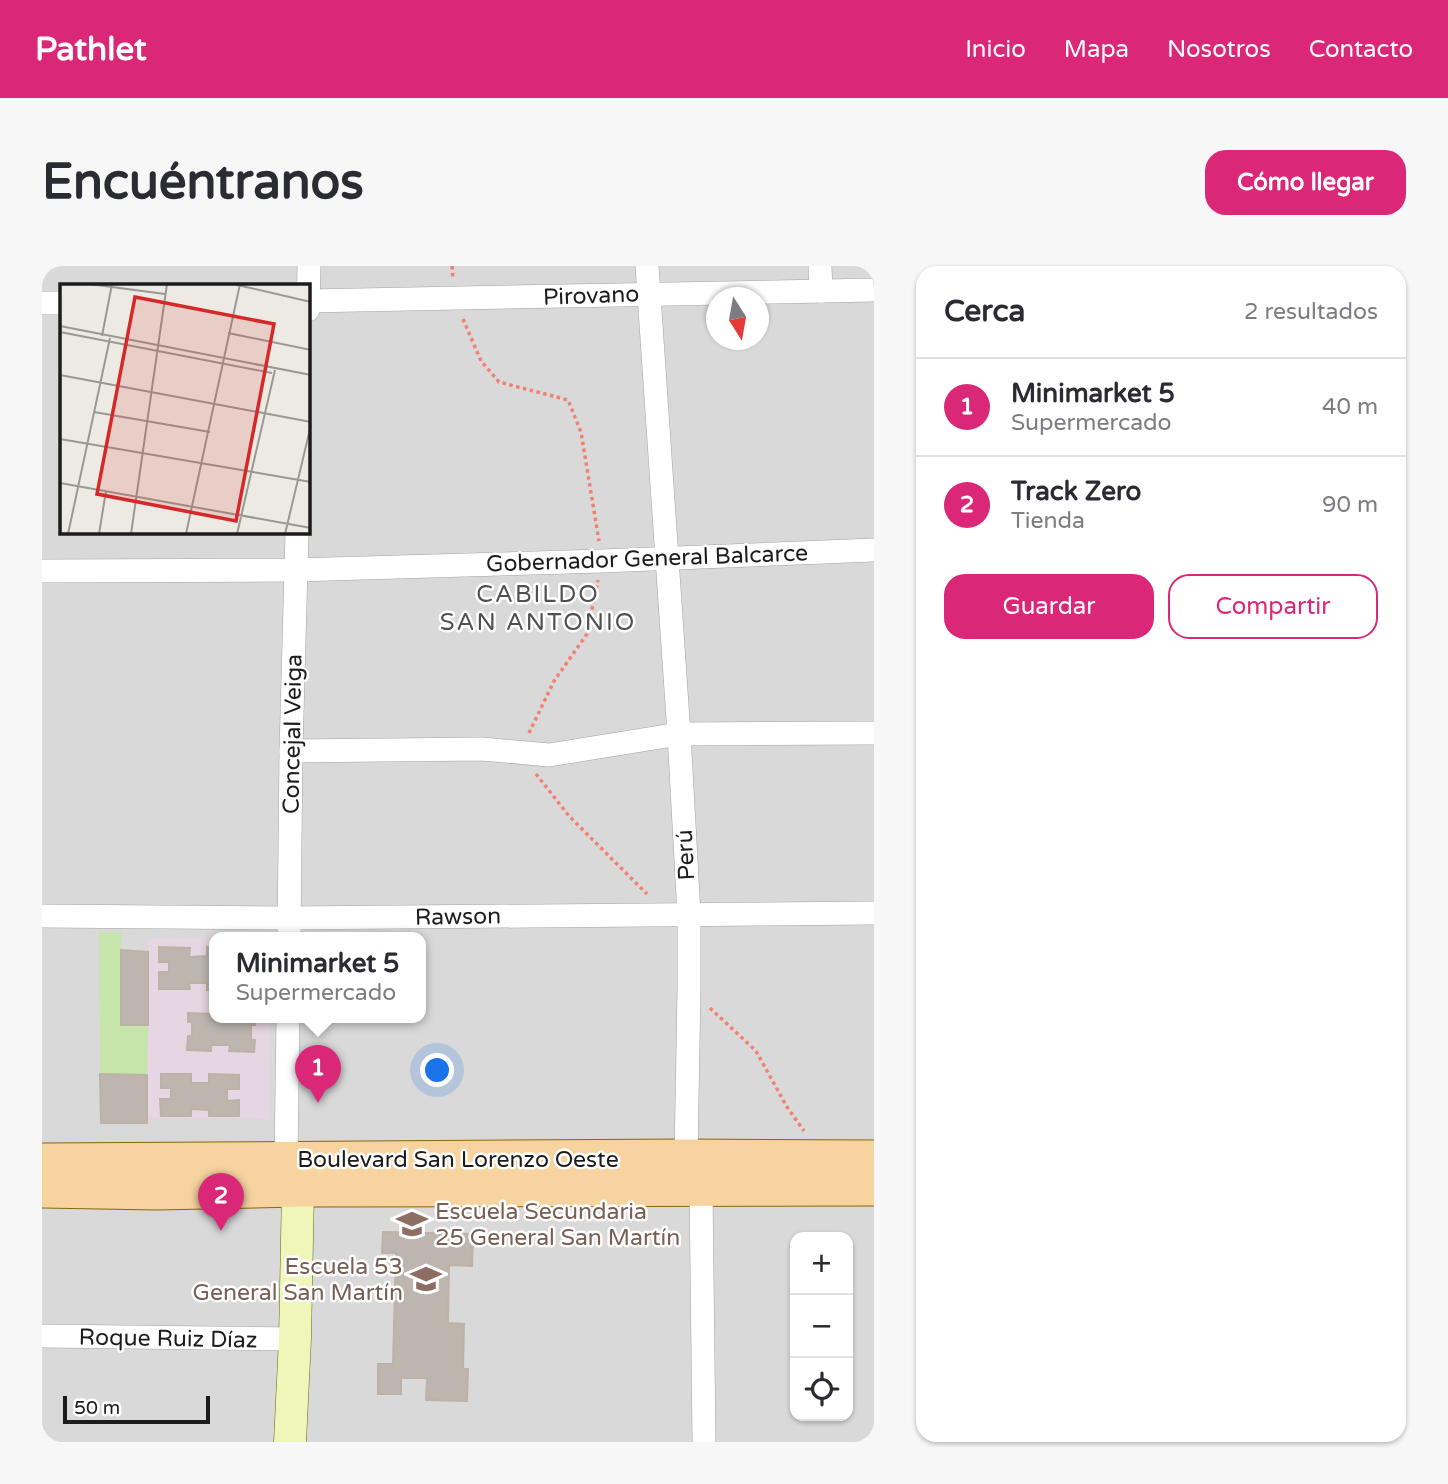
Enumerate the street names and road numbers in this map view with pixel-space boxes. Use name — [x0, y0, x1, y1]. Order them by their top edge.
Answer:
street label: Pirovano — [542, 280, 640, 312]
street label: Gobernador General Balcarce — [486, 539, 809, 579]
street label: Concejal Veiga — [278, 654, 308, 814]
street label: Perú — [671, 829, 701, 881]
street label: Rawson — [415, 902, 501, 932]
street label: Boulevard San Lorenzo Oeste — [297, 1146, 619, 1174]
street label: Roque Ruiz Díaz — [78, 1323, 258, 1355]

